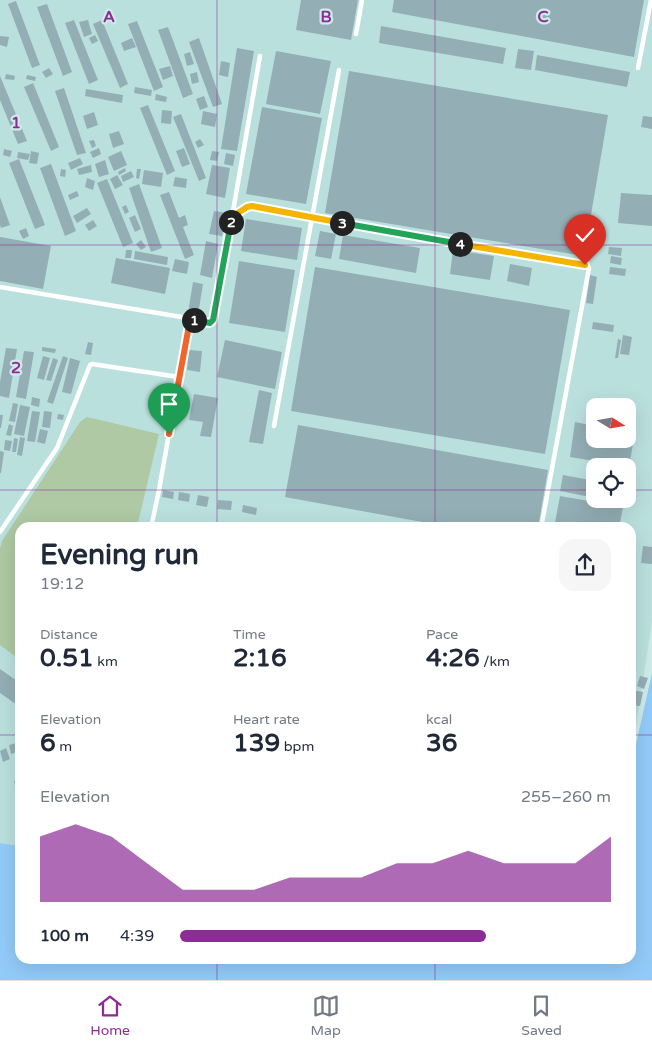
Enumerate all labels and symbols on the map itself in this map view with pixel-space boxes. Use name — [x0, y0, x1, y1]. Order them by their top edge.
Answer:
text: A — [103, 7, 115, 27]
text: B — [320, 7, 332, 27]
text: C — [537, 7, 549, 27]
text: 1 — [11, 113, 21, 133]
pin: 2 — [218, 210, 244, 234]
pin: 3 — [330, 210, 354, 236]
pin — [564, 214, 606, 265]
pin: 4 — [448, 232, 472, 256]
pin: 1 — [182, 308, 206, 332]
text: 2 — [11, 358, 21, 378]
pin — [148, 383, 190, 434]
north arrow — [586, 398, 636, 448]

